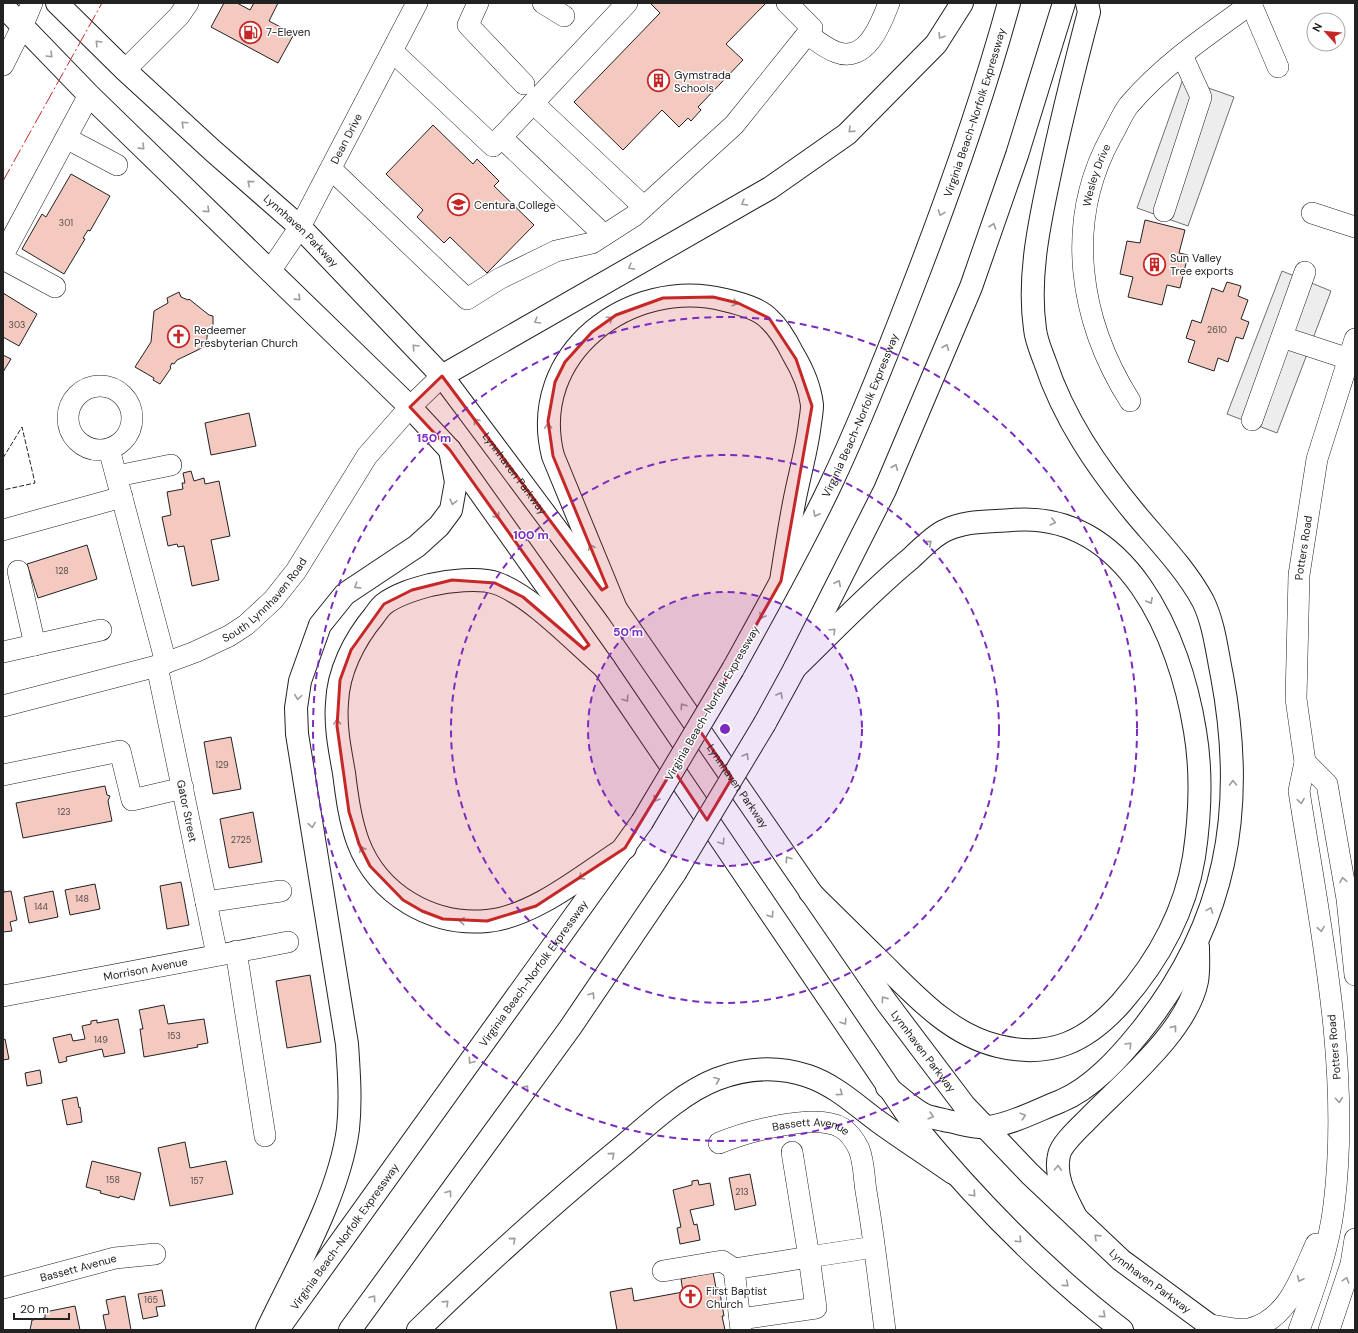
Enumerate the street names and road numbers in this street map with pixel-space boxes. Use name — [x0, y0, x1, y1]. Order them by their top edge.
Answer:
street label: Virginia Beach-Norfolk Expressway — [940, 26, 1009, 199]
street label: Dean Drive — [327, 111, 365, 166]
street label: Wesley Drive — [1079, 141, 1113, 208]
street label: Lynnhaven Parkway — [261, 191, 342, 270]
street label: Virginia Beach-Norfolk Expressway — [819, 331, 901, 500]
street label: Lynnhaven Parkway — [480, 430, 550, 517]
street label: Potters Road — [1292, 514, 1315, 580]
street label: South Lynnhaven Road — [220, 555, 310, 645]
street label: Virginia Beach-Norfolk Expressway — [662, 623, 762, 783]
street label: Lynnhaven Parkway — [704, 741, 772, 831]
street label: Gator Street — [174, 779, 200, 843]
street label: Virginia Beach-Norfolk Expressway — [476, 897, 591, 1049]
street label: Morrison Avenue — [102, 954, 189, 984]
street label: Lynnhaven Parkway — [888, 1008, 959, 1095]
street label: Potters Road — [1324, 1014, 1344, 1080]
street label: Bassett Avenue — [771, 1115, 853, 1138]
street label: Virginia Beach-Norfolk Expressway — [287, 1160, 402, 1312]
street label: Lynnhaven Parkway — [1106, 1246, 1194, 1316]
street label: Bassett Avenue — [39, 1251, 118, 1285]

